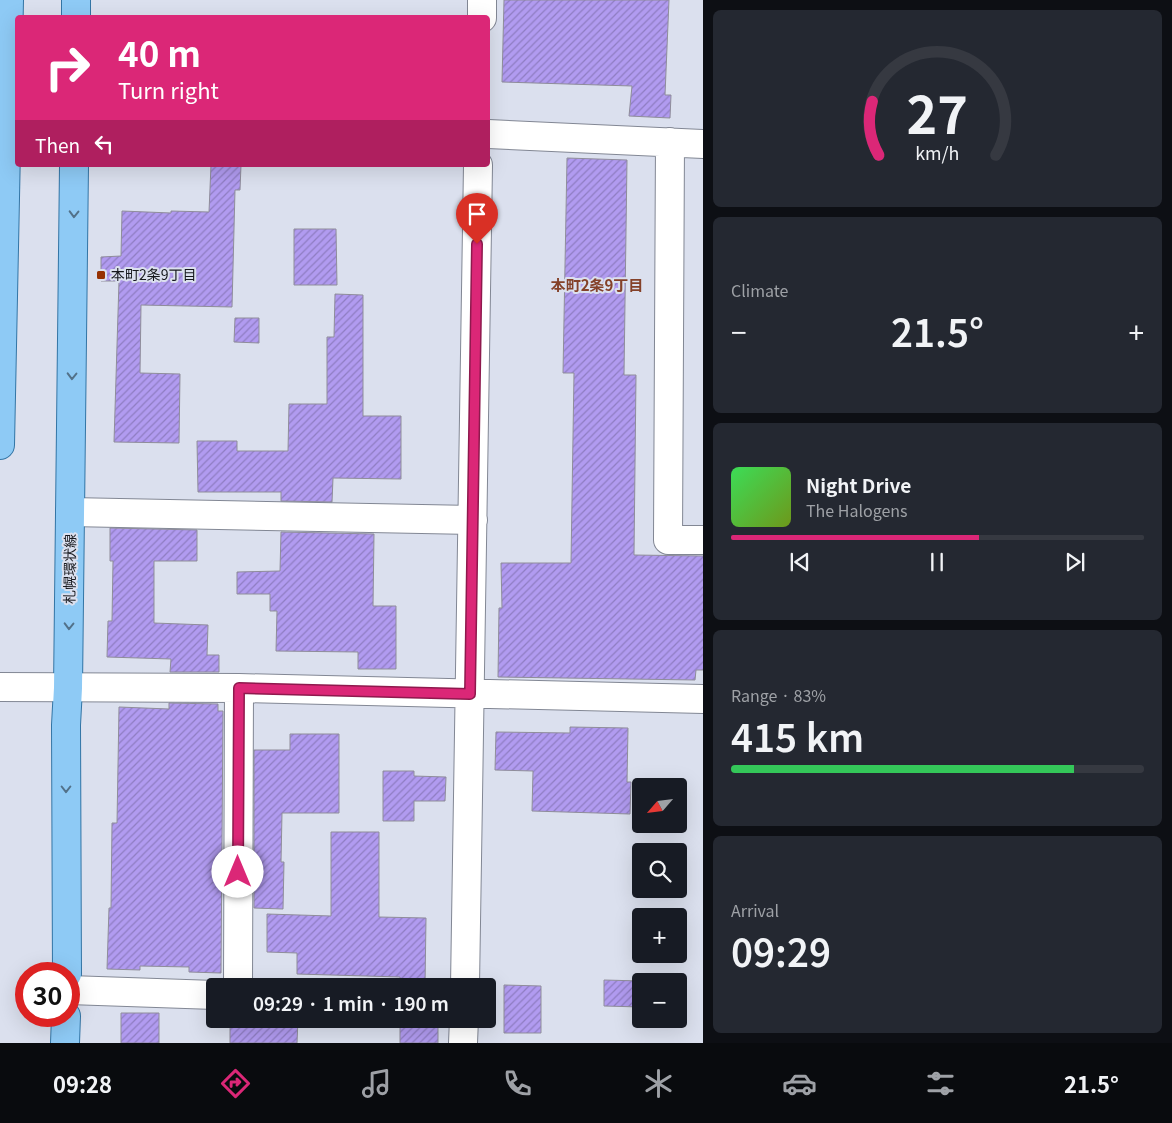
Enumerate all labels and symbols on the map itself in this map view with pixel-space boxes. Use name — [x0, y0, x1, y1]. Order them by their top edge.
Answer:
pin — [456, 193, 498, 244]
one-way arrow — [68, 210, 79, 218]
place label: 本町2条9丁目 — [111, 264, 197, 284]
marker: 本町2条9丁目 — [95, 269, 107, 281]
district label: 本町2条9丁目 — [551, 274, 643, 295]
one-way arrow — [67, 372, 77, 380]
street label: 札幌環状線 — [58, 534, 80, 604]
one-way arrow — [64, 622, 74, 630]
north arrow — [632, 778, 688, 832]
one-way arrow — [61, 785, 71, 793]
position arrow — [211, 845, 263, 897]
speed limit sign: 30 — [15, 962, 80, 1027]

